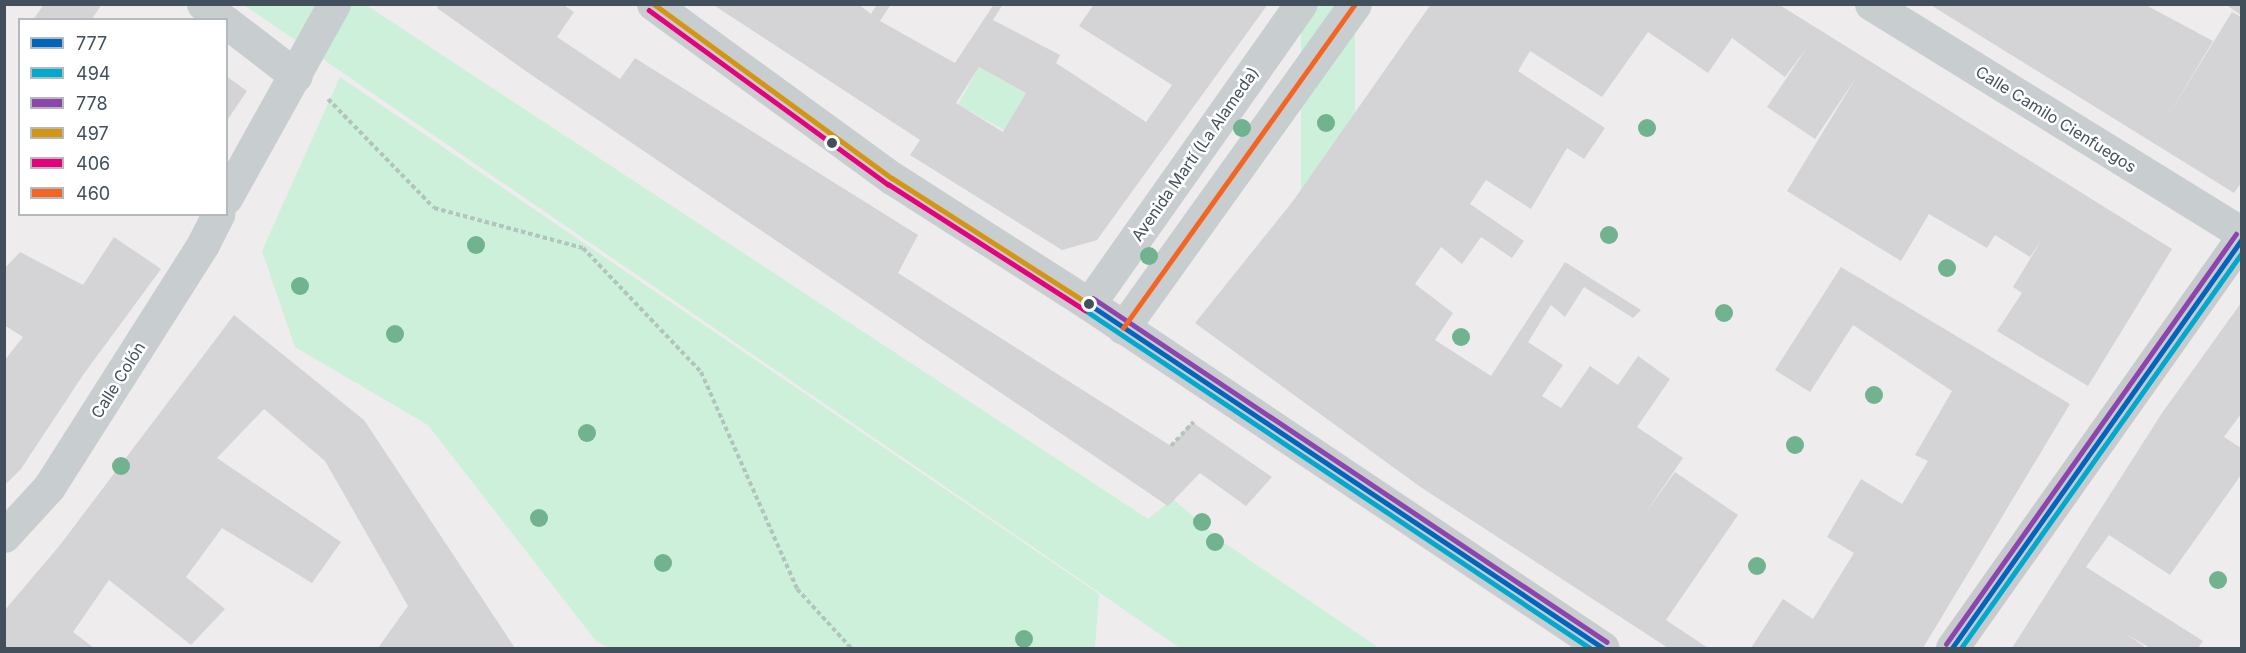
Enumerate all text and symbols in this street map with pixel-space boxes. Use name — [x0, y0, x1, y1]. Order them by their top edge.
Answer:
legend — [18, 18, 228, 216]
text: 777 — [76, 33, 107, 54]
street label: Calle Camilo Cienfuegos — [1972, 62, 2140, 176]
text: 494 — [76, 63, 110, 84]
street label: Avenida Martí (La Alameda) — [1127, 63, 1263, 245]
text: 778 — [76, 93, 108, 114]
text: 497 — [76, 123, 109, 144]
unlabelled marker — [826, 137, 838, 149]
text: 406 — [76, 153, 110, 174]
text: 460 — [76, 183, 110, 204]
unlabelled marker — [1083, 298, 1095, 310]
street label: Calle Colón — [87, 338, 149, 422]

